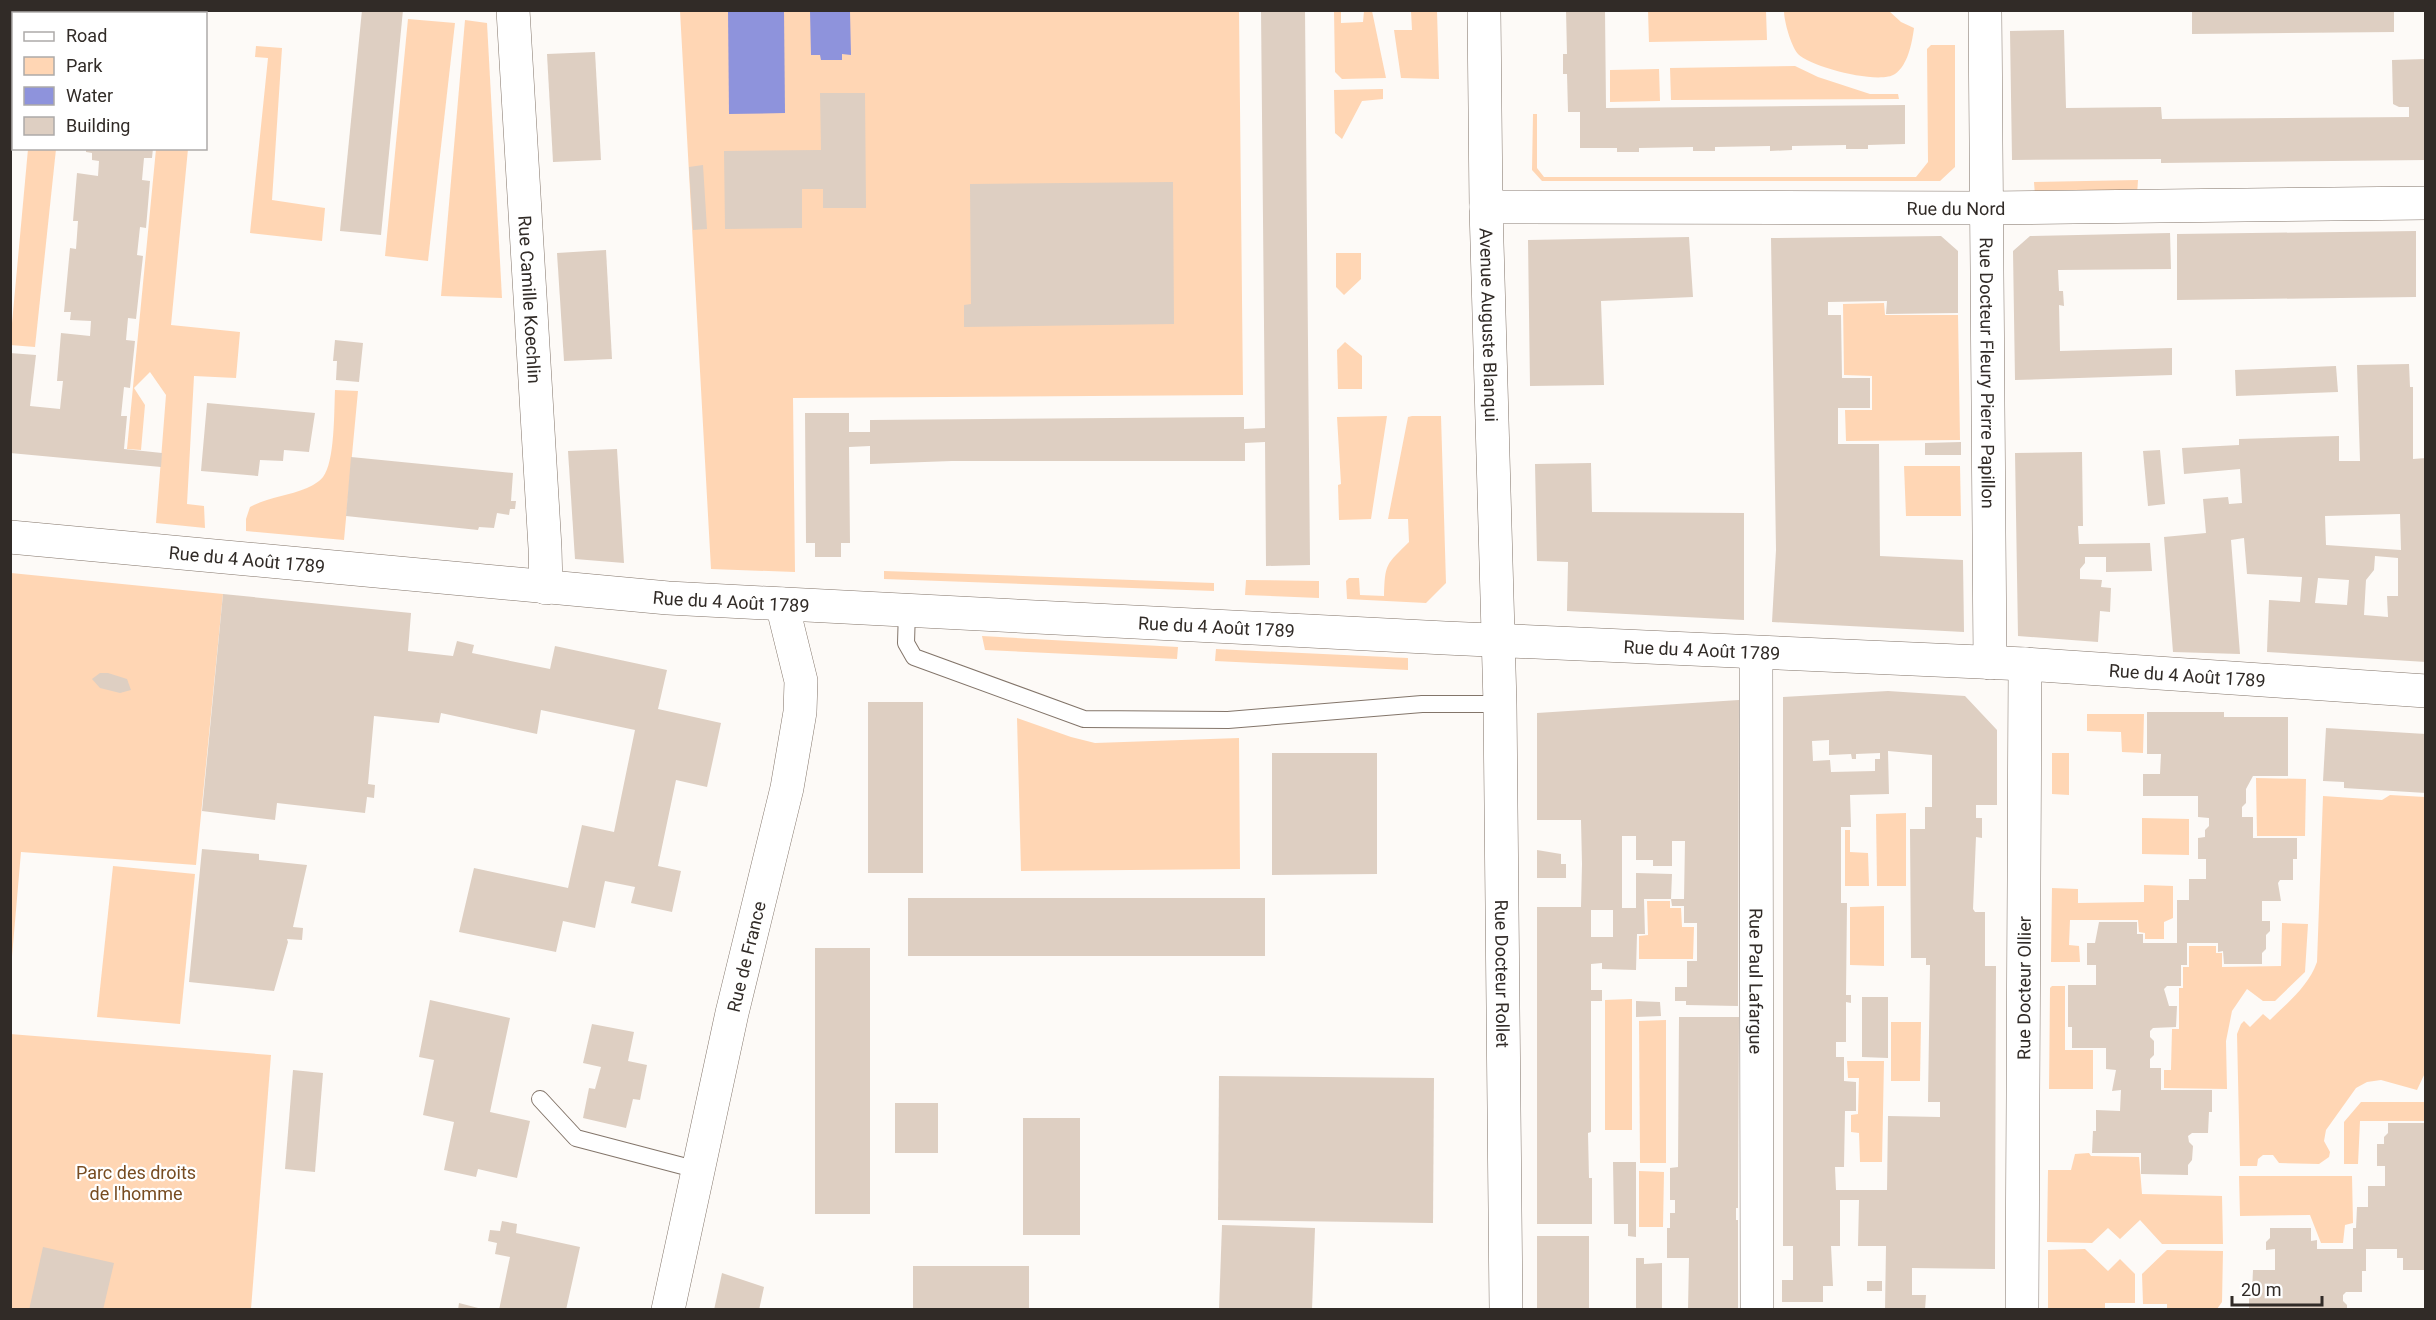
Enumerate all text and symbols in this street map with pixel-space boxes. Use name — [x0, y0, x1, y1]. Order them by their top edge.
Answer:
legend — [12, 12, 207, 150]
text: Road — [66, 25, 107, 46]
text: Park — [66, 55, 103, 76]
text: Water — [66, 85, 113, 106]
text: Building — [66, 115, 130, 136]
street label: Rue du Nord — [1907, 197, 2006, 219]
street label: Rue Camille Koechlin — [515, 215, 546, 384]
street label: Avenue Auguste Blanqui — [1476, 228, 1503, 422]
street label: Rue Docteur Fleury Pierre Papillon — [1976, 237, 1999, 509]
street label: Rue du 4 Août 1789 — [168, 541, 326, 577]
street label: Rue du 4 Août 1789 — [652, 586, 810, 616]
street label: Rue du 4 Août 1789 — [1138, 612, 1295, 641]
street label: Rue du 4 Août 1789 — [1623, 636, 1781, 664]
street label: Rue du 4 Août 1789 — [2108, 659, 2266, 691]
street label: Rue de France — [722, 899, 769, 1014]
street label: Rue Docteur Rollet — [1491, 900, 1514, 1048]
street label: Rue Paul Lafargue — [1746, 908, 1767, 1054]
street label: Rue Docteur Ollier — [2013, 916, 2034, 1060]
park label: Parc des droits de l'homme — [76, 1162, 196, 1204]
scale bar — [2232, 1269, 2322, 1307]
text: 20 m — [2241, 1279, 2281, 1300]

